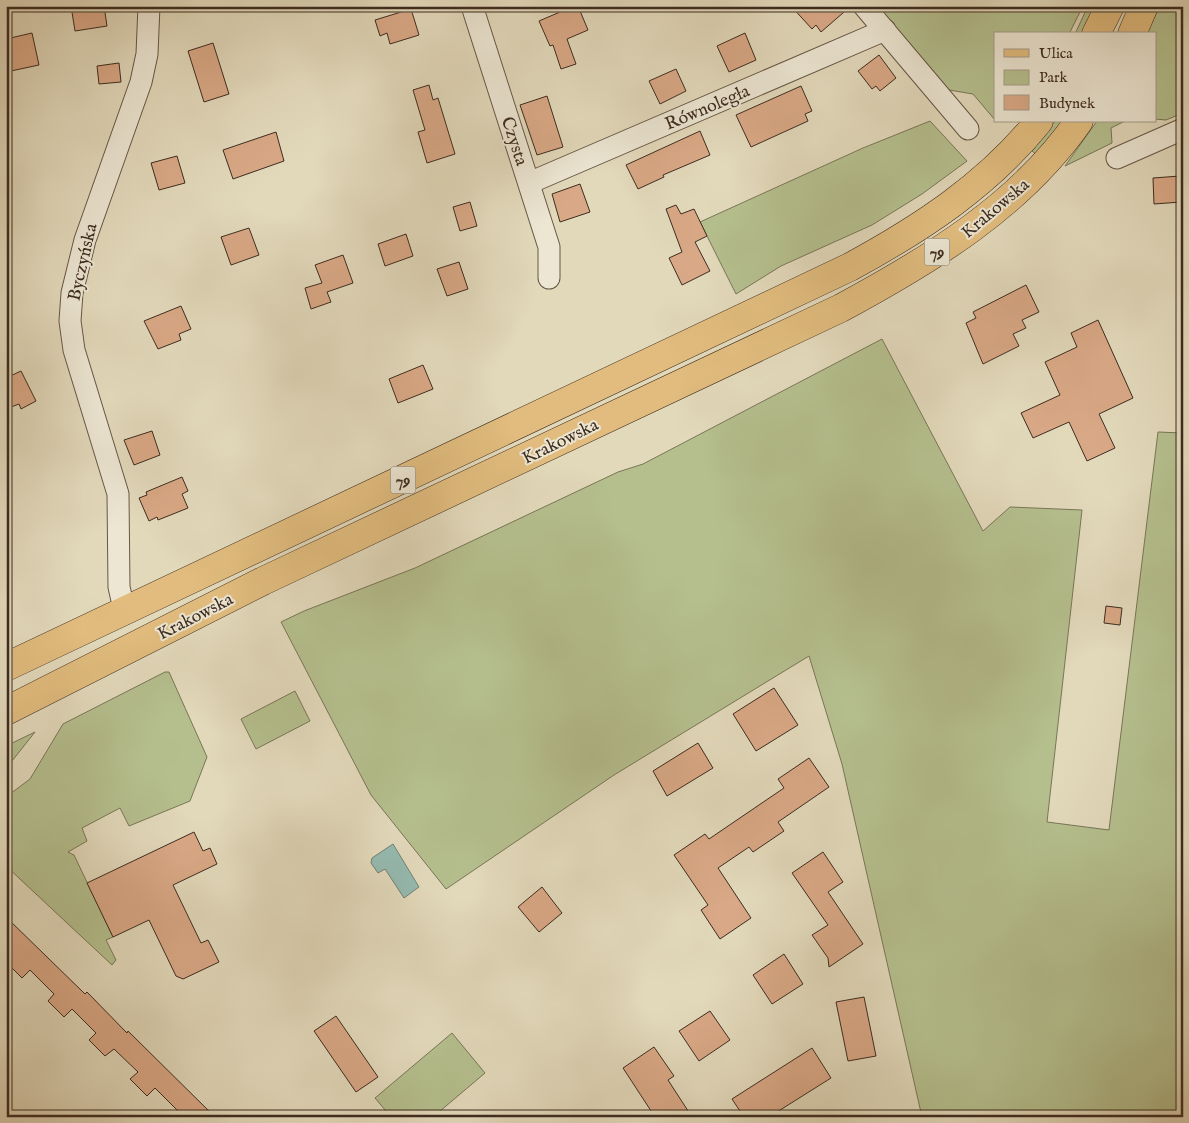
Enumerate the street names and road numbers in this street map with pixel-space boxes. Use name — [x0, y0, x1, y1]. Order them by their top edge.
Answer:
street label: Równoległa — [662, 80, 754, 137]
street label: Czysta — [495, 114, 532, 169]
street label: Krakowska — [957, 174, 1035, 244]
street label: Byczyńska — [63, 221, 104, 303]
road number: 79 — [924, 238, 950, 266]
street label: Krakowska — [519, 414, 603, 471]
road number: 79 — [390, 466, 416, 494]
street label: Krakowska — [154, 588, 238, 646]

